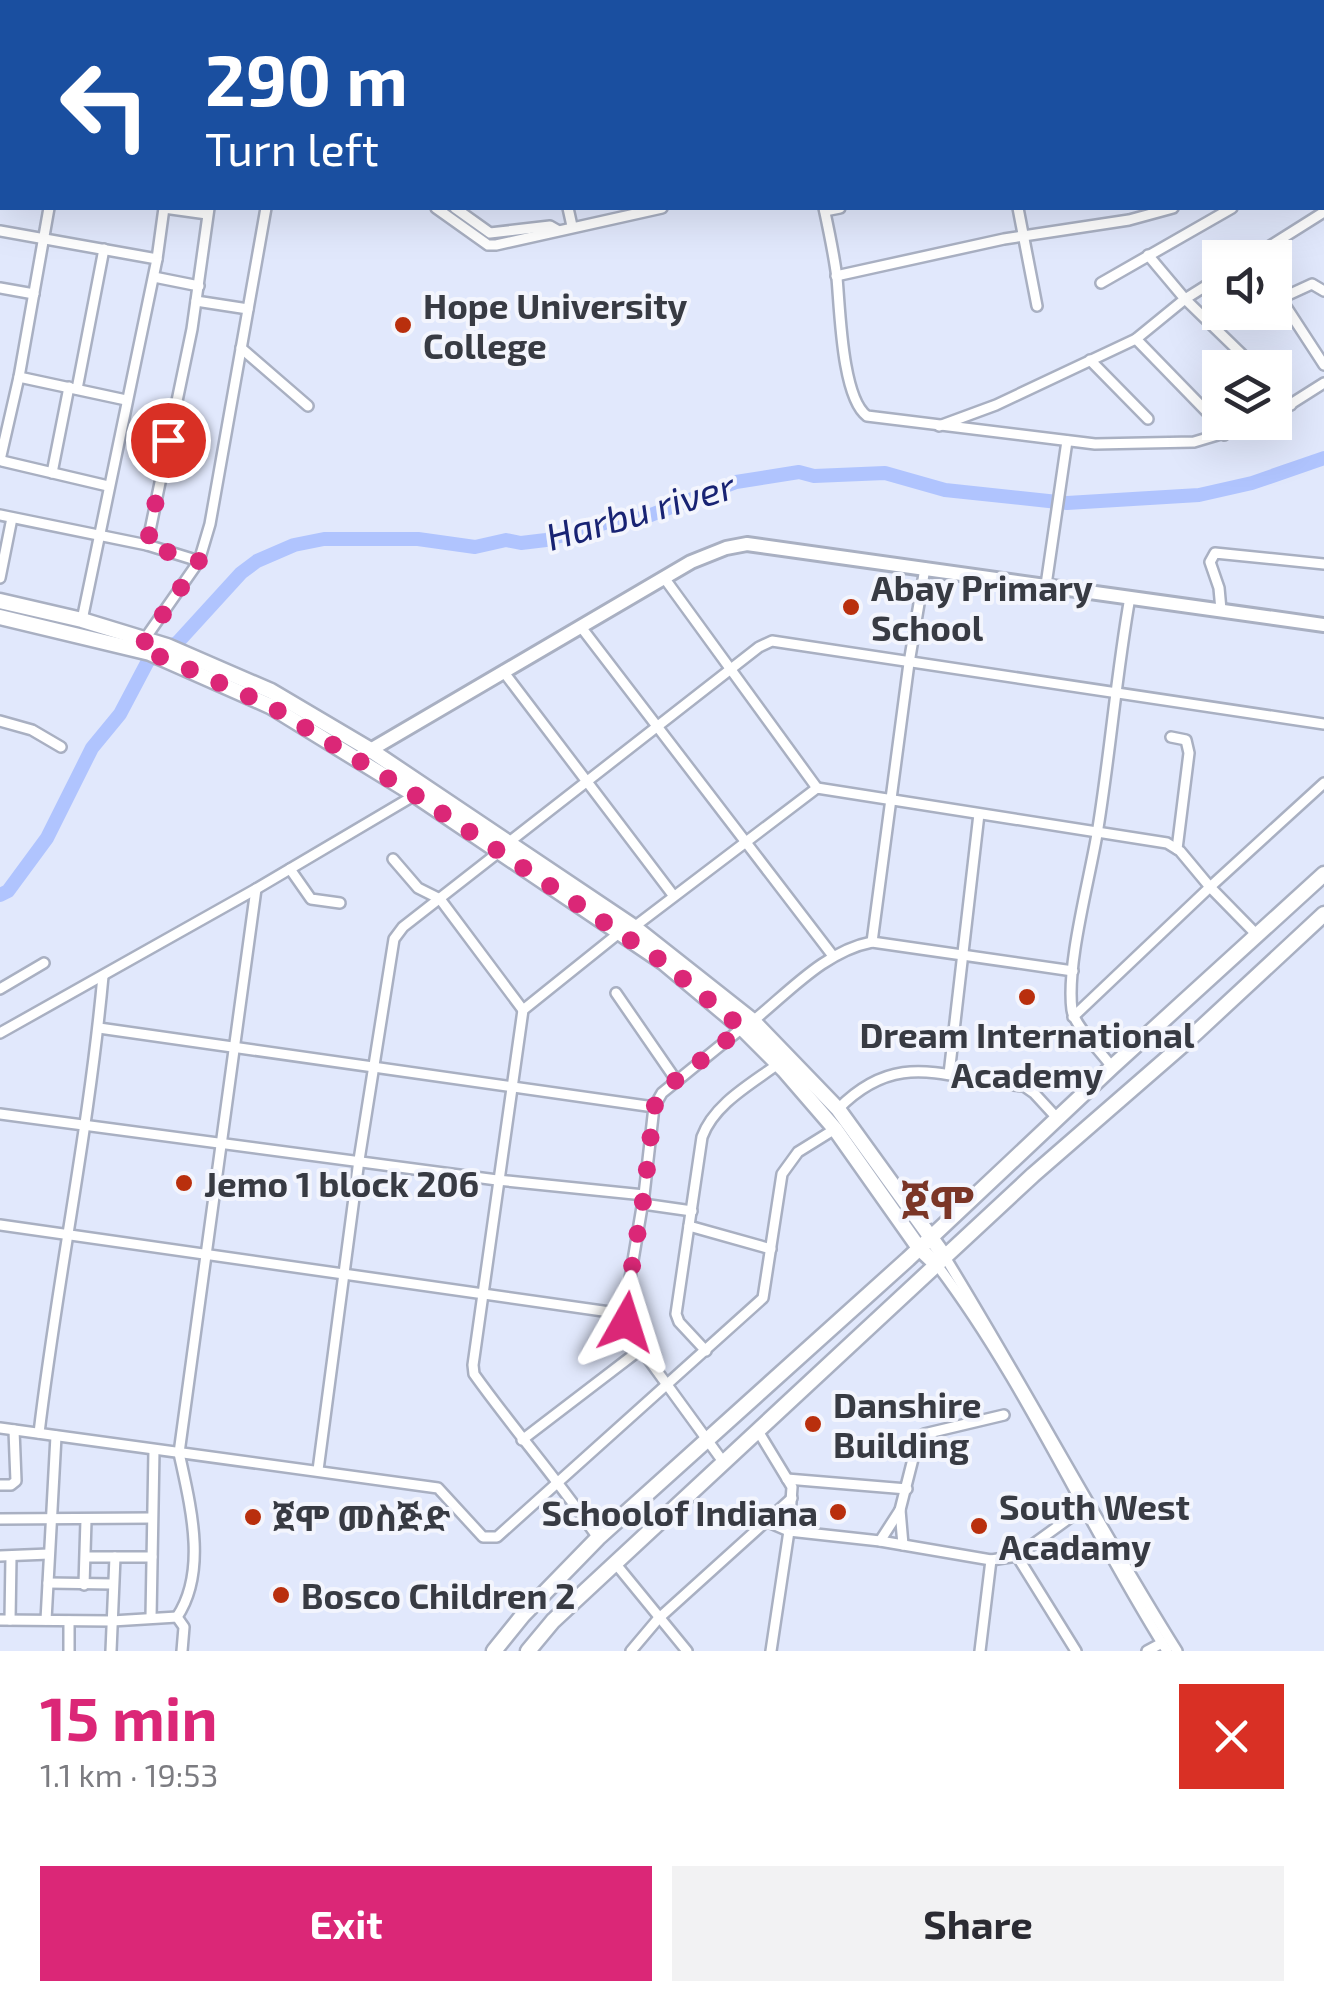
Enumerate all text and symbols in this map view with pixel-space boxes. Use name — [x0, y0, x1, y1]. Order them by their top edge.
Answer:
text: 290 m — [205, 36, 408, 120]
icon: left — [40, 40, 170, 170]
text: Turn left — [205, 121, 379, 175]
map controls — [1202, 240, 1292, 440]
button: sound — [1202, 240, 1292, 330]
place label: Hope University College — [423, 284, 688, 366]
marker: Hope University College — [392, 314, 414, 336]
button: layers — [1202, 350, 1292, 440]
pin — [126, 398, 211, 483]
icon: arrive — [141, 413, 196, 468]
water label: Harbu river — [540, 461, 741, 559]
place label: Abay Primary School — [871, 566, 1093, 648]
marker: Abay Primary School — [840, 596, 862, 618]
marker: Dream International Academy — [1016, 986, 1038, 1008]
place label: Dream International Academy — [859, 1013, 1195, 1096]
place label: Jemo 1 block 206 — [204, 1162, 479, 1204]
marker: Jemo 1 block 206 — [173, 1172, 195, 1194]
district label: ጀሞ — [901, 1174, 975, 1228]
position arrow — [574, 1270, 678, 1374]
place label: Danshire Building — [833, 1383, 982, 1465]
marker: Danshire Building — [802, 1413, 824, 1435]
place label: South West Acadamy — [999, 1485, 1190, 1568]
place label: Schoolof Indiana — [541, 1491, 818, 1533]
place label: ጀሞ መስጅድ — [273, 1496, 450, 1538]
marker: Schoolof Indiana — [827, 1501, 849, 1523]
marker: ጀሞ መስጅድ — [242, 1506, 264, 1528]
marker: South West Acadamy — [968, 1515, 990, 1537]
place label: Bosco Children 2 — [301, 1574, 575, 1616]
marker: Bosco Children 2 — [270, 1584, 292, 1606]
text: 15 min — [40, 1681, 217, 1753]
button: close — [1179, 1684, 1284, 1789]
text: 1.1 km · 19:53 — [40, 1755, 218, 1793]
button: Exit — [40, 1866, 652, 1981]
button: Share — [672, 1866, 1284, 1981]

